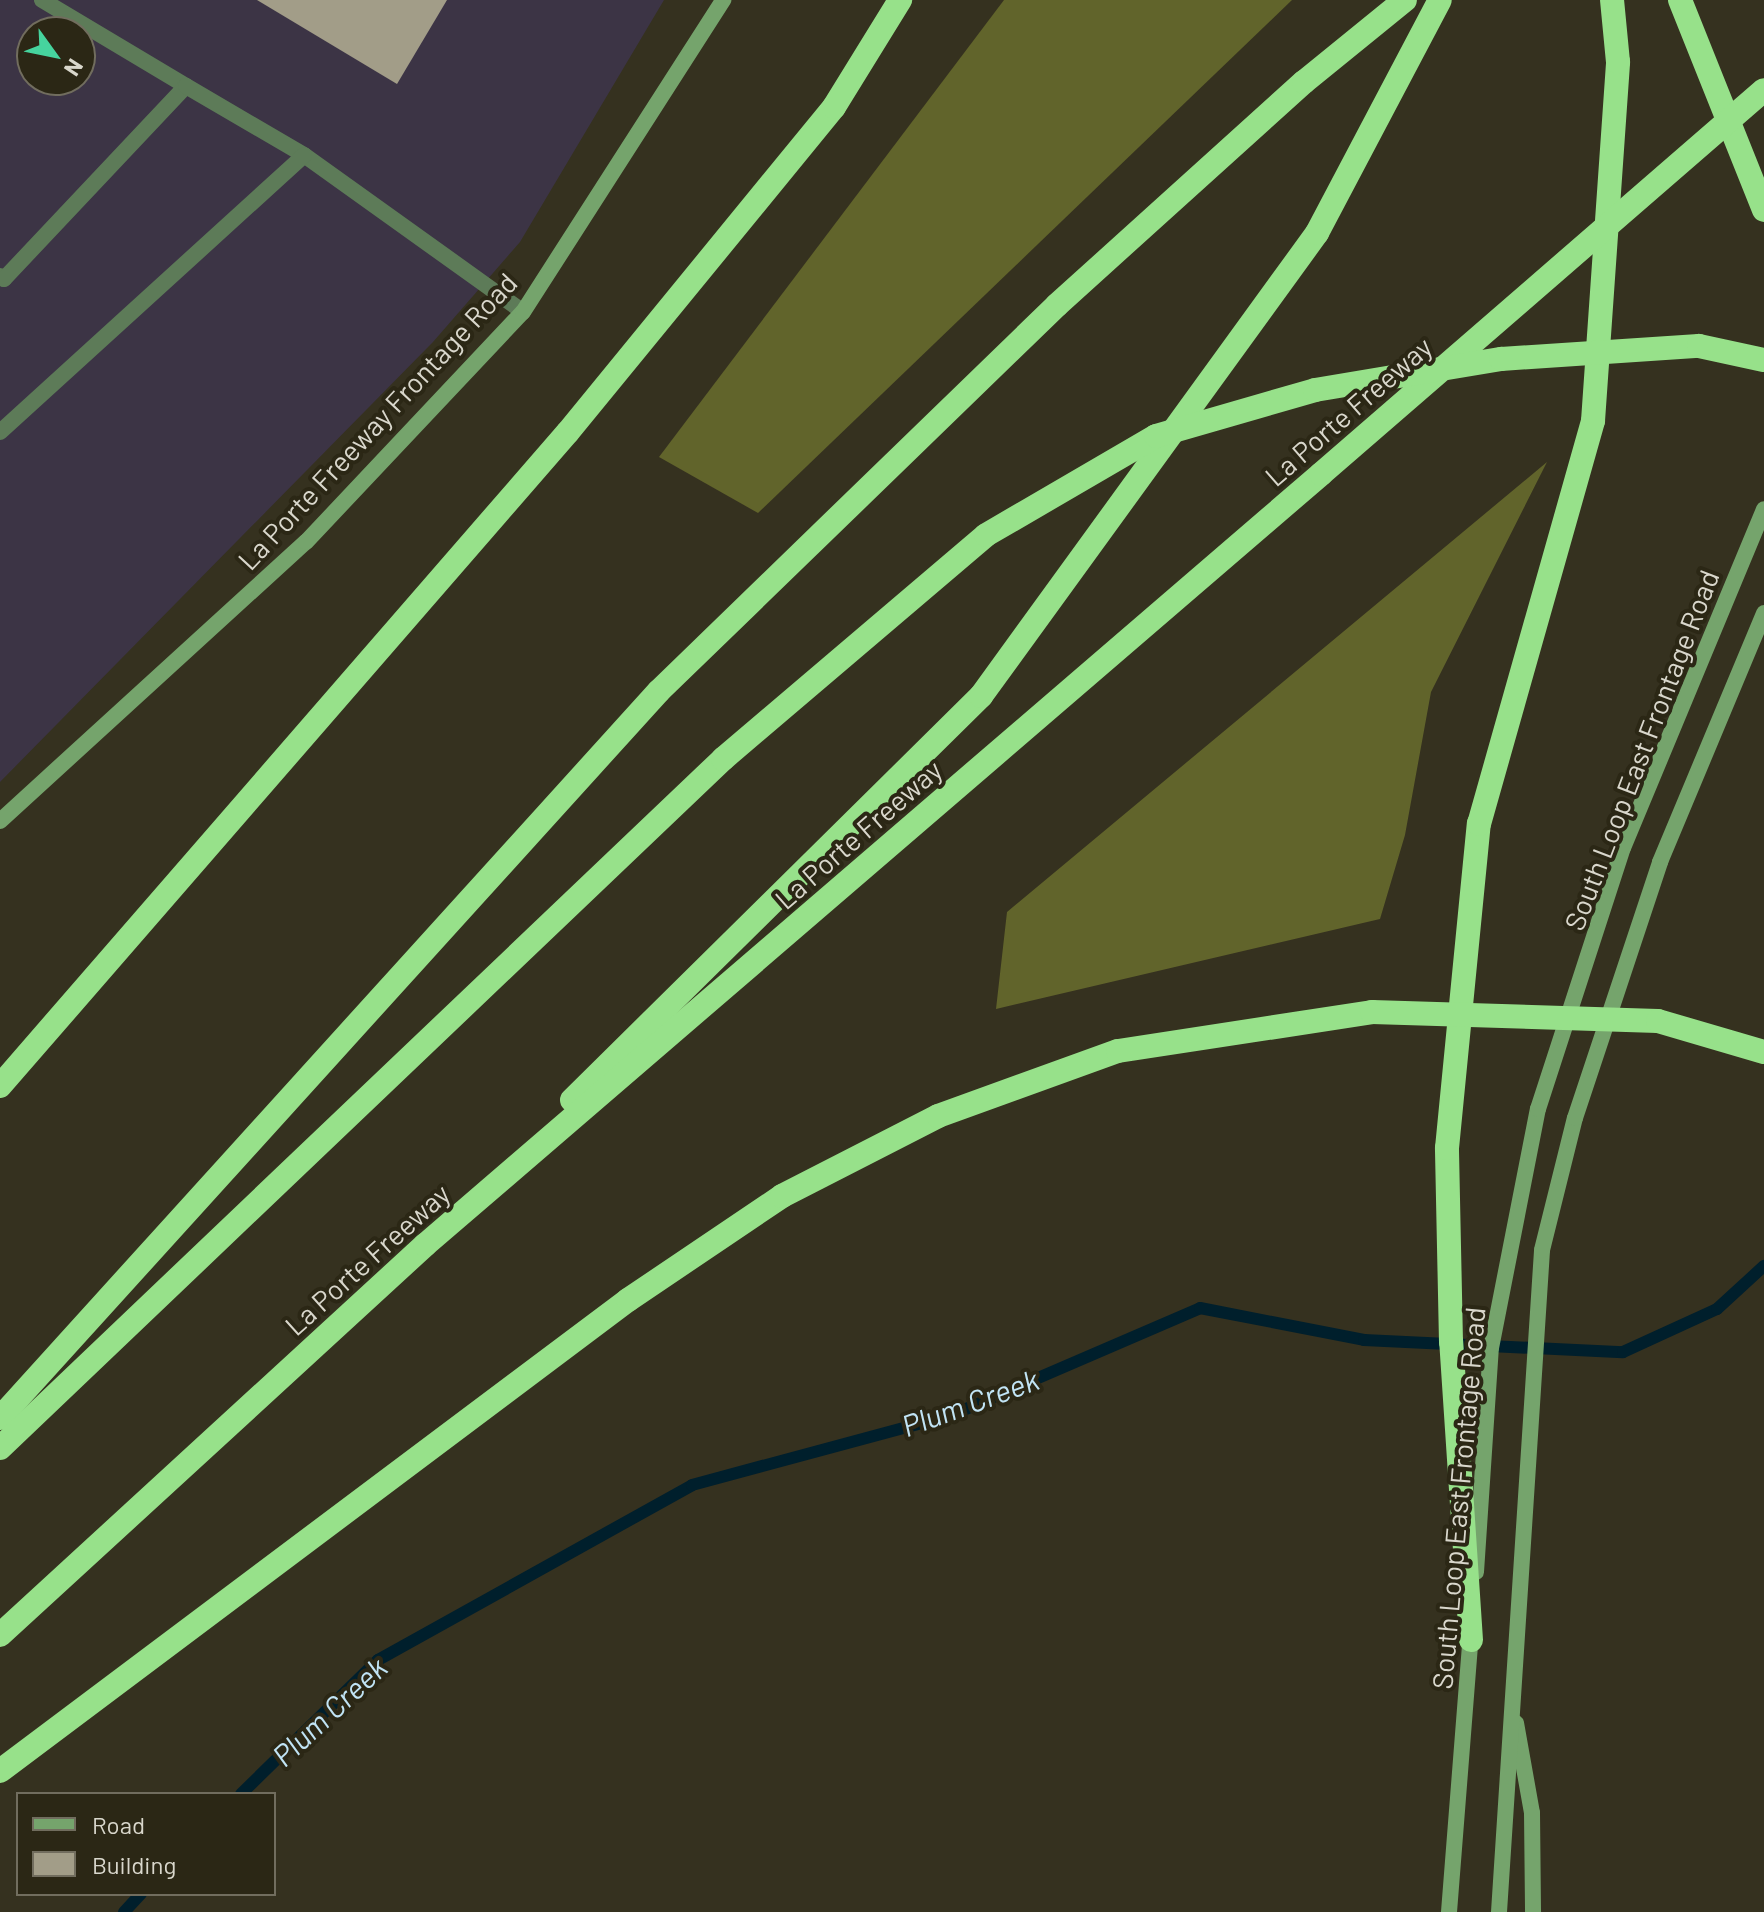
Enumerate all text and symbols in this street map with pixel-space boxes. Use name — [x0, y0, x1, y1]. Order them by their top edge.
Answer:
north arrow — [16, 16, 96, 96]
text: N — [60, 55, 89, 81]
street label: La Porte Freeway Frontage Road — [231, 266, 523, 576]
street label: La Porte Freeway — [1258, 329, 1438, 493]
street label: South Loop East Frontage Road — [1557, 565, 1725, 935]
street label: La Porte Freeway — [768, 752, 948, 916]
street label: La Porte Freeway — [278, 1176, 456, 1342]
street label: South Loop East Frontage Road — [1425, 1306, 1491, 1690]
water label: Plum Creek — [897, 1361, 1043, 1443]
water label: Plum Creek — [264, 1649, 394, 1773]
legend — [16, 1792, 276, 1896]
text: Road — [92, 1810, 145, 1839]
text: Building — [92, 1850, 176, 1879]

